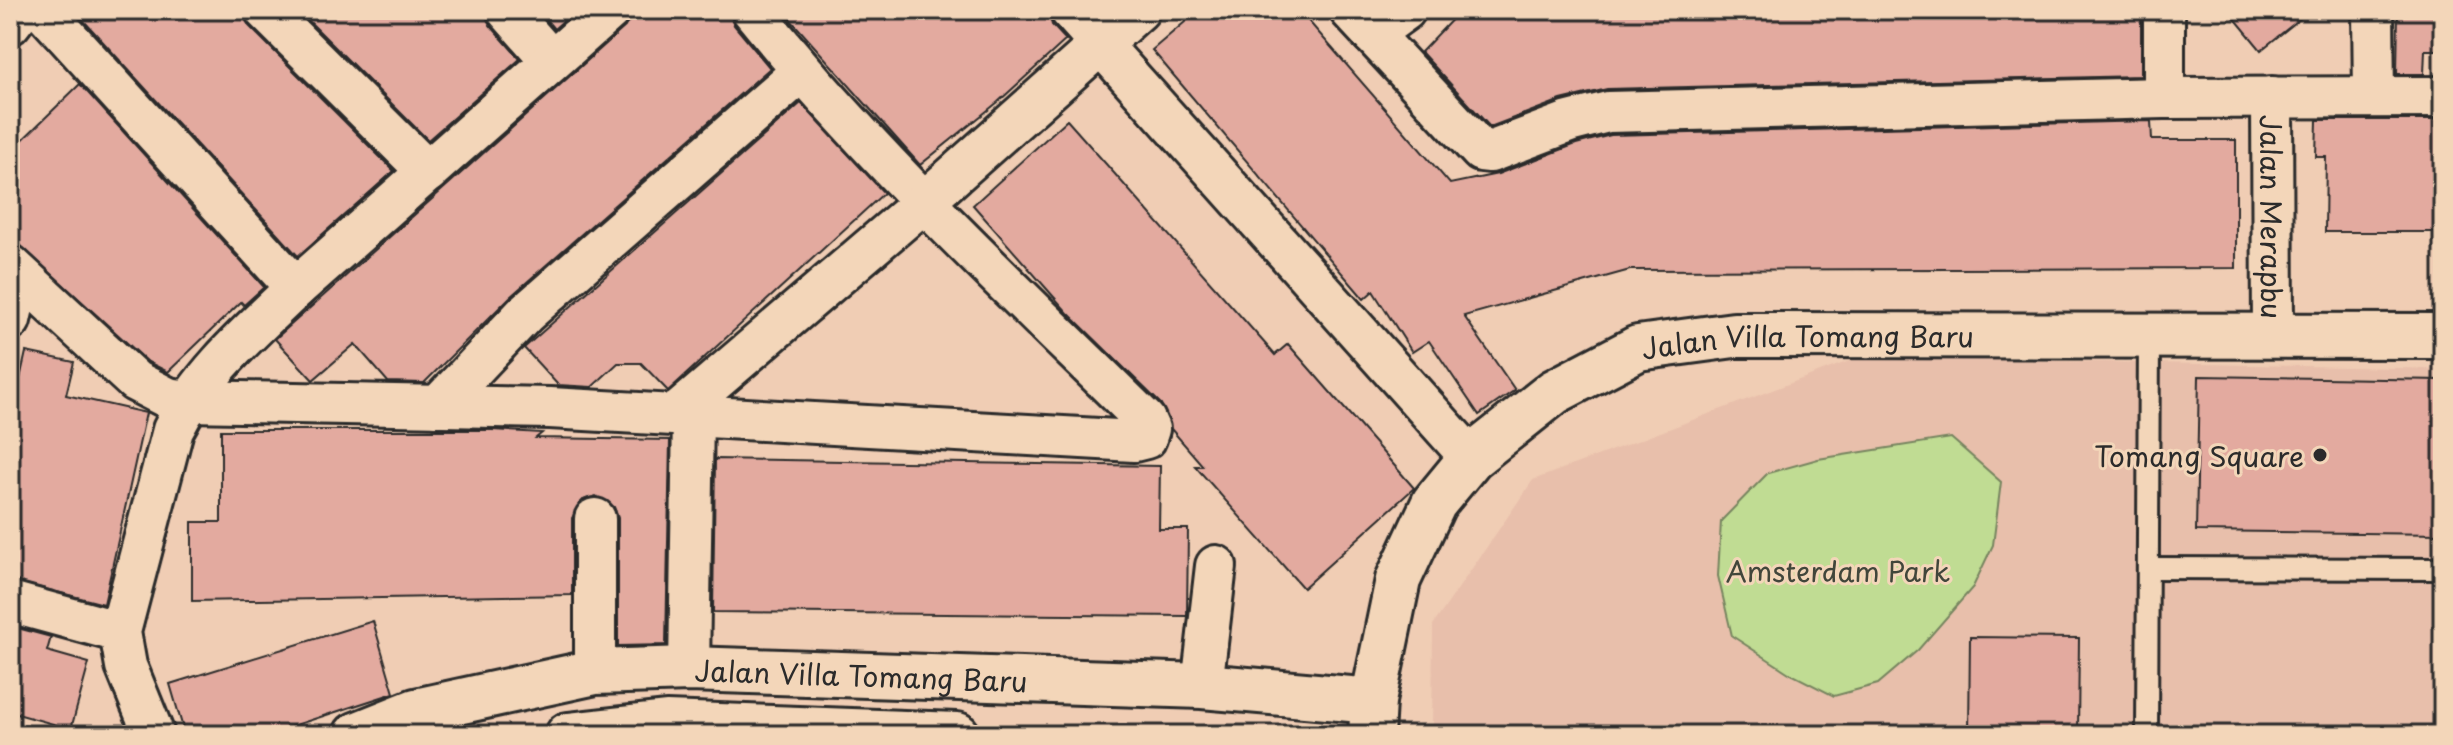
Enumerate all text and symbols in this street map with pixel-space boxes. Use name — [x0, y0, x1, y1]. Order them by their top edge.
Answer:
street label: Jalan Merapbu — [2251, 115, 2294, 319]
street label: Jalan Villa Tomang Baru — [1639, 313, 1974, 369]
place label: Tomang Square — [2094, 434, 2304, 477]
marker: Tomang Square — [2311, 446, 2329, 464]
park label: Amsterdam Park — [1726, 549, 1950, 592]
street label: Jalan Villa Tomang Baru — [694, 648, 1028, 702]

